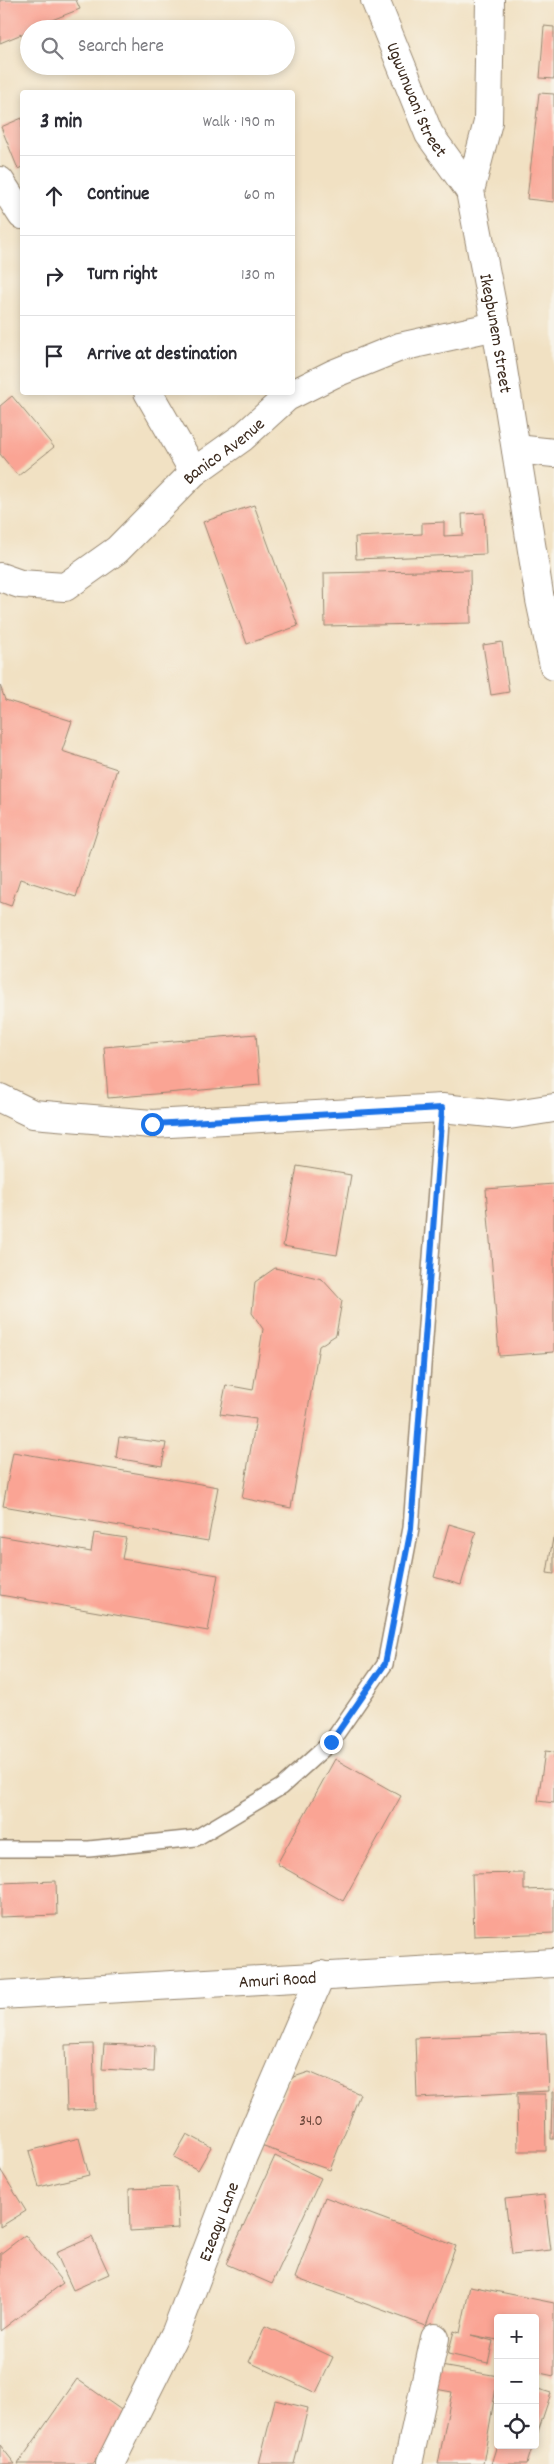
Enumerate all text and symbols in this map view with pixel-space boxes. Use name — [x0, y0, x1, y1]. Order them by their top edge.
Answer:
search box — [20, 20, 295, 75]
icon: search — [38, 34, 66, 62]
text: Search here — [78, 34, 164, 61]
street label: Ugwunwani Street — [378, 39, 452, 164]
text: 3 min — [40, 108, 82, 138]
text: Walk · 190 m — [203, 111, 275, 134]
icon: ahead — [40, 182, 68, 210]
text: Continue — [87, 182, 149, 209]
text: 60 m — [244, 184, 275, 207]
icon: right — [40, 262, 68, 290]
text: Turn right — [87, 262, 158, 289]
text: 130 m — [241, 264, 275, 287]
street label: Ikegbunem Street — [471, 272, 517, 396]
icon: arrive — [40, 342, 68, 370]
text: Arrive at destination — [87, 342, 237, 369]
street label: Banico Avenue — [178, 413, 271, 491]
route start — [141, 1113, 164, 1136]
route end — [320, 1731, 343, 1754]
street label: Amuri Road — [238, 1967, 317, 1996]
house number: 34.0 — [299, 2111, 323, 2133]
street label: Ezeagu Lane — [194, 2179, 247, 2266]
map controls — [494, 2314, 539, 2449]
button: + — [494, 2314, 539, 2359]
button: − — [494, 2359, 539, 2404]
button: locate — [494, 2404, 539, 2449]

